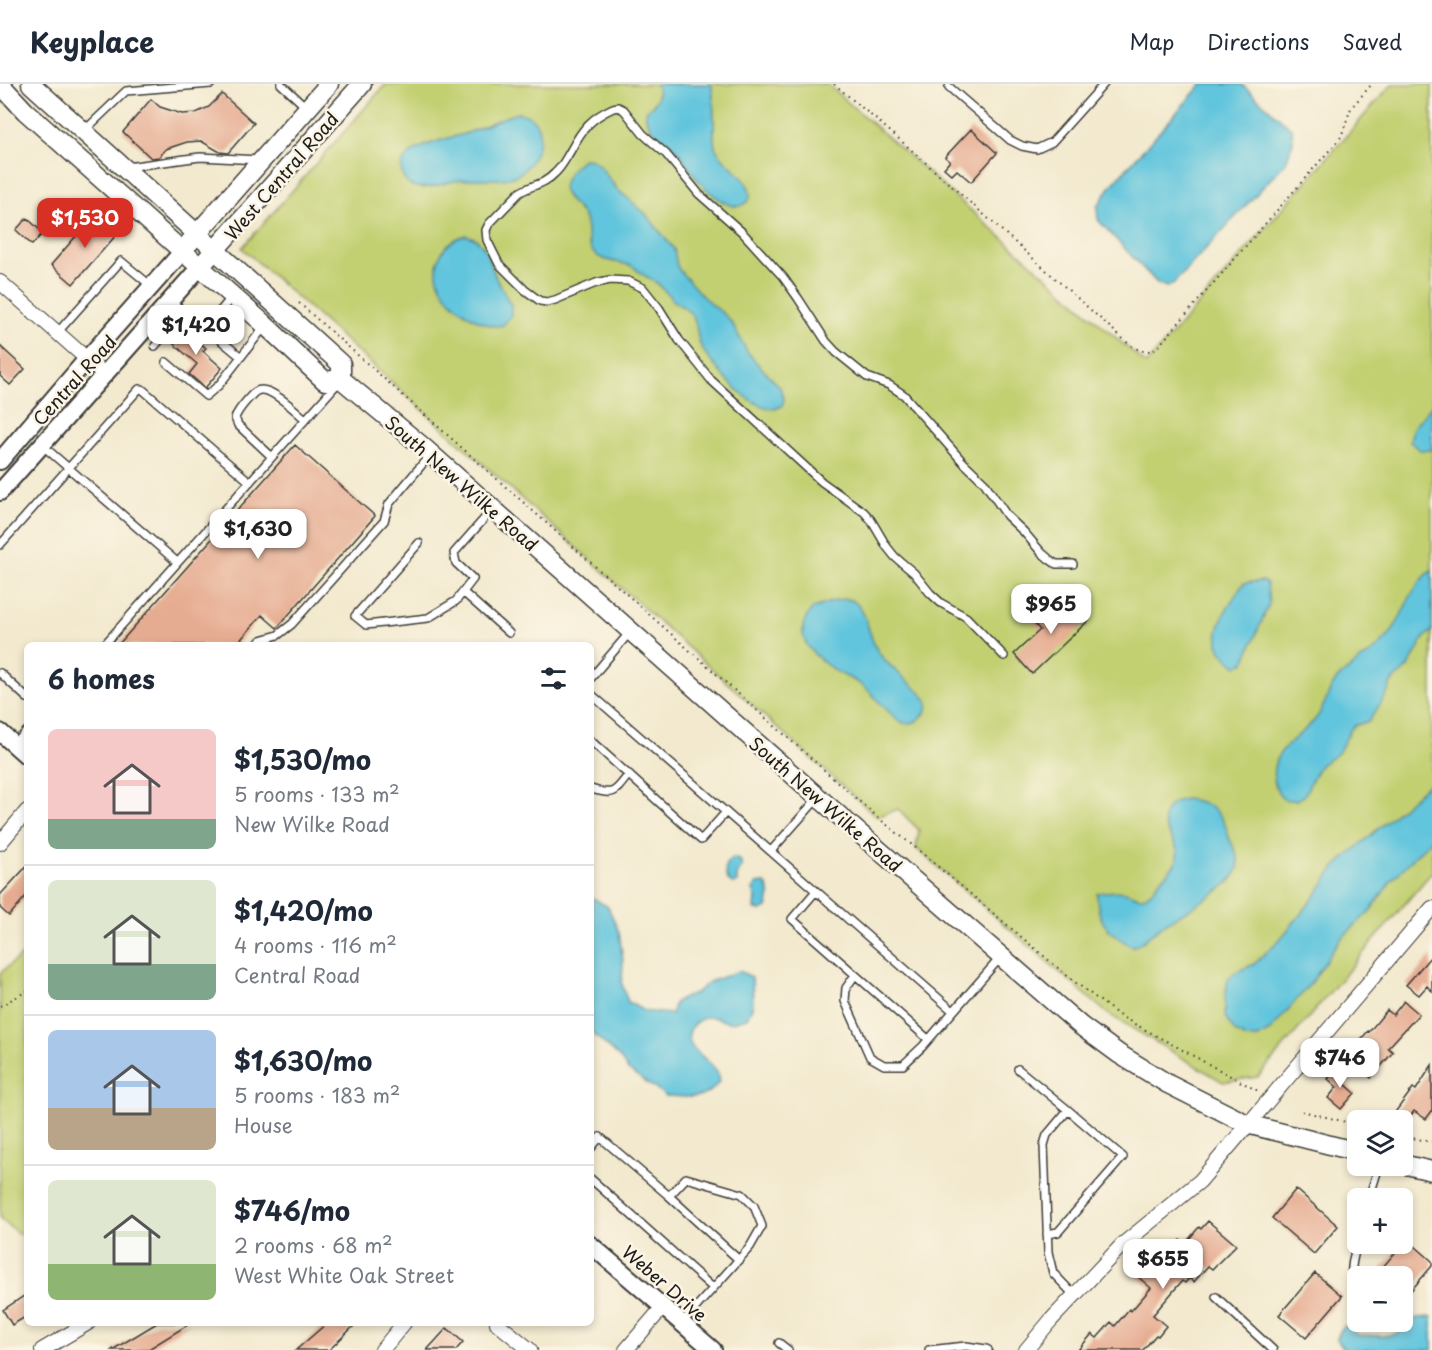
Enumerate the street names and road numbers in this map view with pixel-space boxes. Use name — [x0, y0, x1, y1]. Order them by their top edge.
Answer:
street label: West Central Road — [218, 106, 344, 246]
street label: Central Road — [26, 329, 122, 431]
street label: South New Wilke Road — [380, 409, 544, 557]
street label: South New Wilke Road — [744, 730, 908, 878]
street label: Weber Drive — [617, 1238, 713, 1328]

